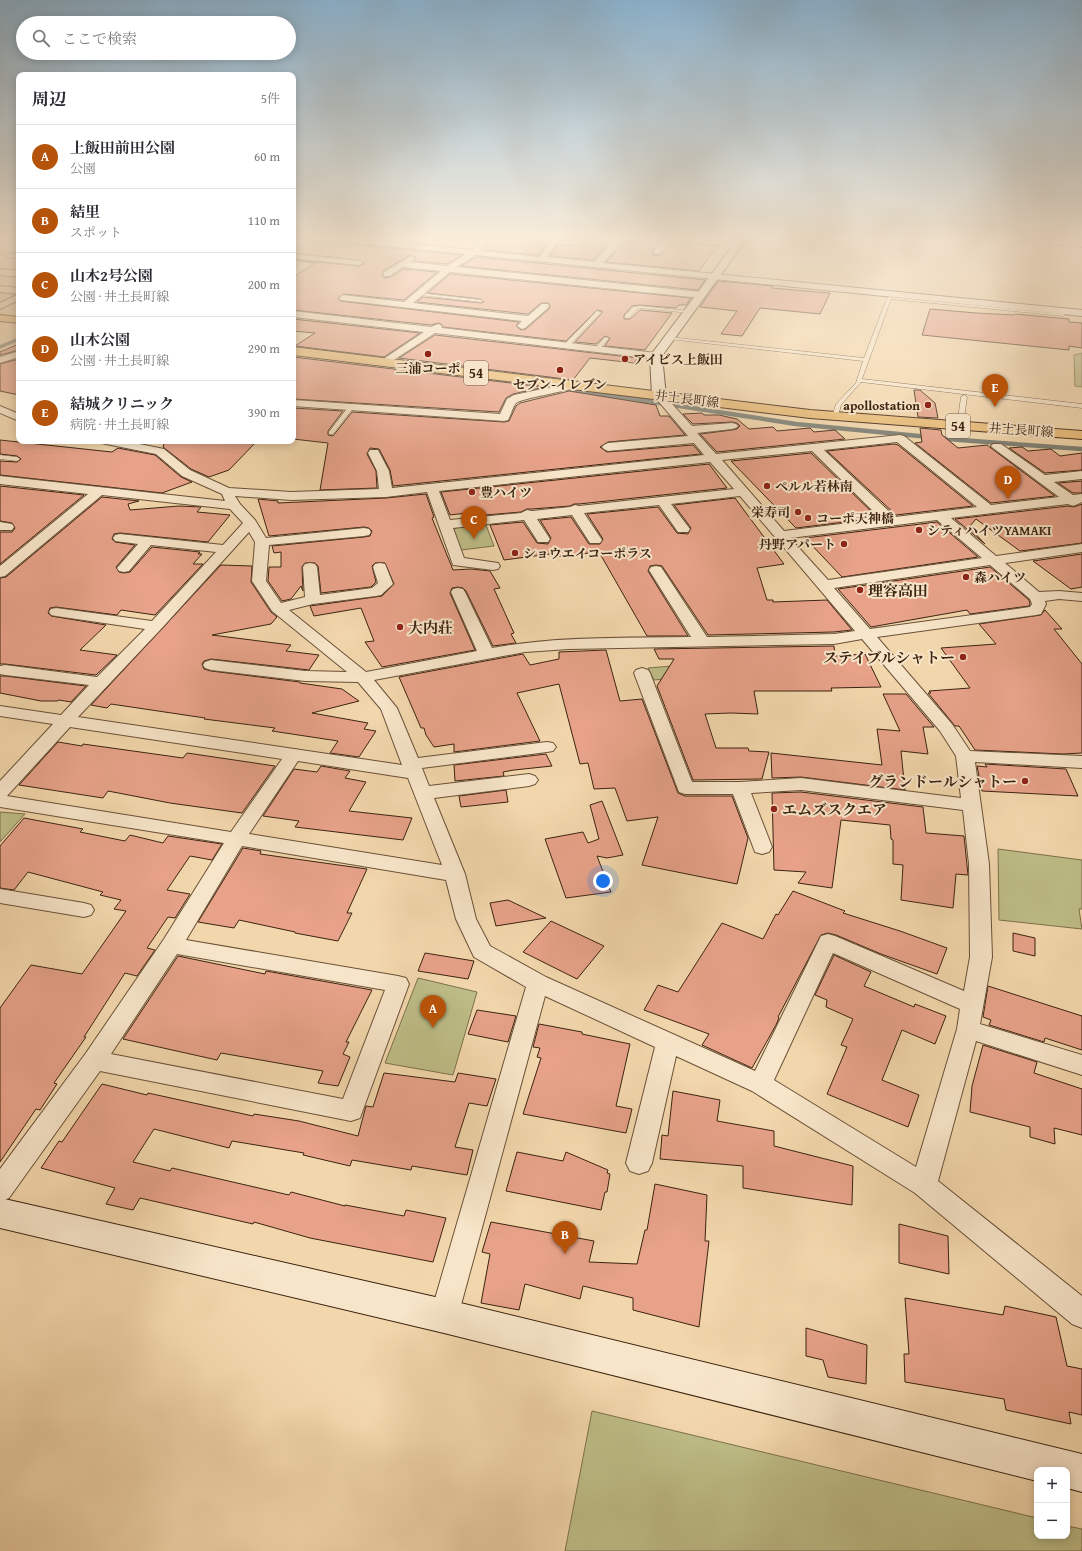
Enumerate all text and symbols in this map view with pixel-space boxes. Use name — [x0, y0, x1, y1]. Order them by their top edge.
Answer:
search box — [16, 16, 296, 60]
icon: search — [30, 27, 52, 49]
text: ここで検索 — [62, 28, 137, 49]
text: 周辺 — [32, 86, 66, 111]
text: 5件 — [261, 89, 280, 108]
text: 上飯田前田公園 — [70, 137, 175, 158]
text: A — [41, 147, 49, 166]
text: 60 m — [254, 147, 280, 166]
text: 公園 — [70, 159, 96, 178]
text: 結里 — [70, 201, 100, 222]
text: B — [41, 211, 49, 230]
text: 110 m — [248, 211, 280, 230]
text: スポット — [70, 223, 122, 242]
text: 山木2号公園 — [70, 265, 153, 286]
text: C — [41, 275, 49, 294]
text: 200 m — [248, 275, 280, 294]
text: 公園 · 井土長町線 — [70, 287, 169, 306]
text: 山木公園 — [70, 329, 130, 350]
text: D — [41, 339, 49, 358]
text: 290 m — [248, 339, 280, 358]
marker: 三浦コーポ — [423, 349, 433, 359]
place label: アイビス上飯田 — [633, 350, 723, 369]
text: 公園 · 井土長町線 — [70, 351, 169, 370]
marker: アイビス上飯田 — [620, 354, 630, 364]
place label: 三浦コーポ — [395, 359, 461, 378]
road number: 54 — [464, 361, 488, 385]
marker: セブン-イレブン — [555, 365, 565, 375]
pin: E — [982, 374, 1008, 407]
place label: セブン-イレブン — [513, 375, 607, 394]
street label: 井土長町線 — [654, 386, 720, 412]
text: 結城クリニック — [70, 393, 174, 414]
place label: apollostation — [843, 396, 920, 415]
marker: apollostation — [923, 400, 933, 410]
text: E — [42, 403, 48, 422]
text: 390 m — [248, 403, 280, 422]
road number: 54 — [946, 414, 970, 438]
text: 病院 · 井土長町線 — [70, 415, 169, 434]
street label: 井土長町線 — [988, 418, 1054, 442]
pin: D — [995, 466, 1021, 499]
place label: ペルル若林南 — [775, 477, 853, 496]
marker: ペルル若林南 — [762, 481, 772, 491]
place label: 豊ハイツ — [480, 483, 532, 502]
marker: 豊ハイツ — [467, 487, 477, 497]
place label: 栄寿司 — [751, 503, 790, 522]
pin: C — [461, 506, 487, 539]
marker: 栄寿司 — [793, 507, 803, 517]
place label: コーポ天神橋 — [816, 509, 894, 528]
marker: コーポ天神橋 — [803, 513, 813, 523]
place label: シティハイツYAMAKI — [927, 521, 1051, 540]
marker: シティハイツYAMAKI — [914, 525, 924, 535]
place label: 丹野アパート — [759, 535, 836, 554]
marker: 丹野アパート — [839, 539, 849, 549]
place label: ショウエイコーポラス — [523, 544, 652, 563]
marker: ショウエイコーポラス — [510, 548, 520, 558]
place label: 森ハイツ — [974, 568, 1026, 587]
marker: 森ハイツ — [961, 572, 971, 582]
place label: 理容高田 — [868, 580, 928, 601]
marker: 理容高田 — [855, 585, 865, 595]
place label: 大内荘 — [408, 617, 453, 638]
marker: 大内荘 — [395, 622, 405, 632]
place label: ステイブルシャトー — [823, 647, 955, 668]
marker: ステイブルシャトー — [958, 652, 968, 662]
place label: グランドールシャトー — [868, 771, 1017, 792]
marker: グランドールシャトー — [1020, 776, 1030, 786]
place label: エムズスクエア — [782, 799, 887, 820]
marker: エムズスクエア — [769, 804, 779, 814]
your location — [593, 871, 613, 891]
pin: A — [420, 995, 446, 1028]
pin: B — [552, 1221, 578, 1254]
map controls — [1034, 1467, 1070, 1539]
button: + — [1034, 1467, 1070, 1503]
button: − — [1034, 1503, 1070, 1539]

